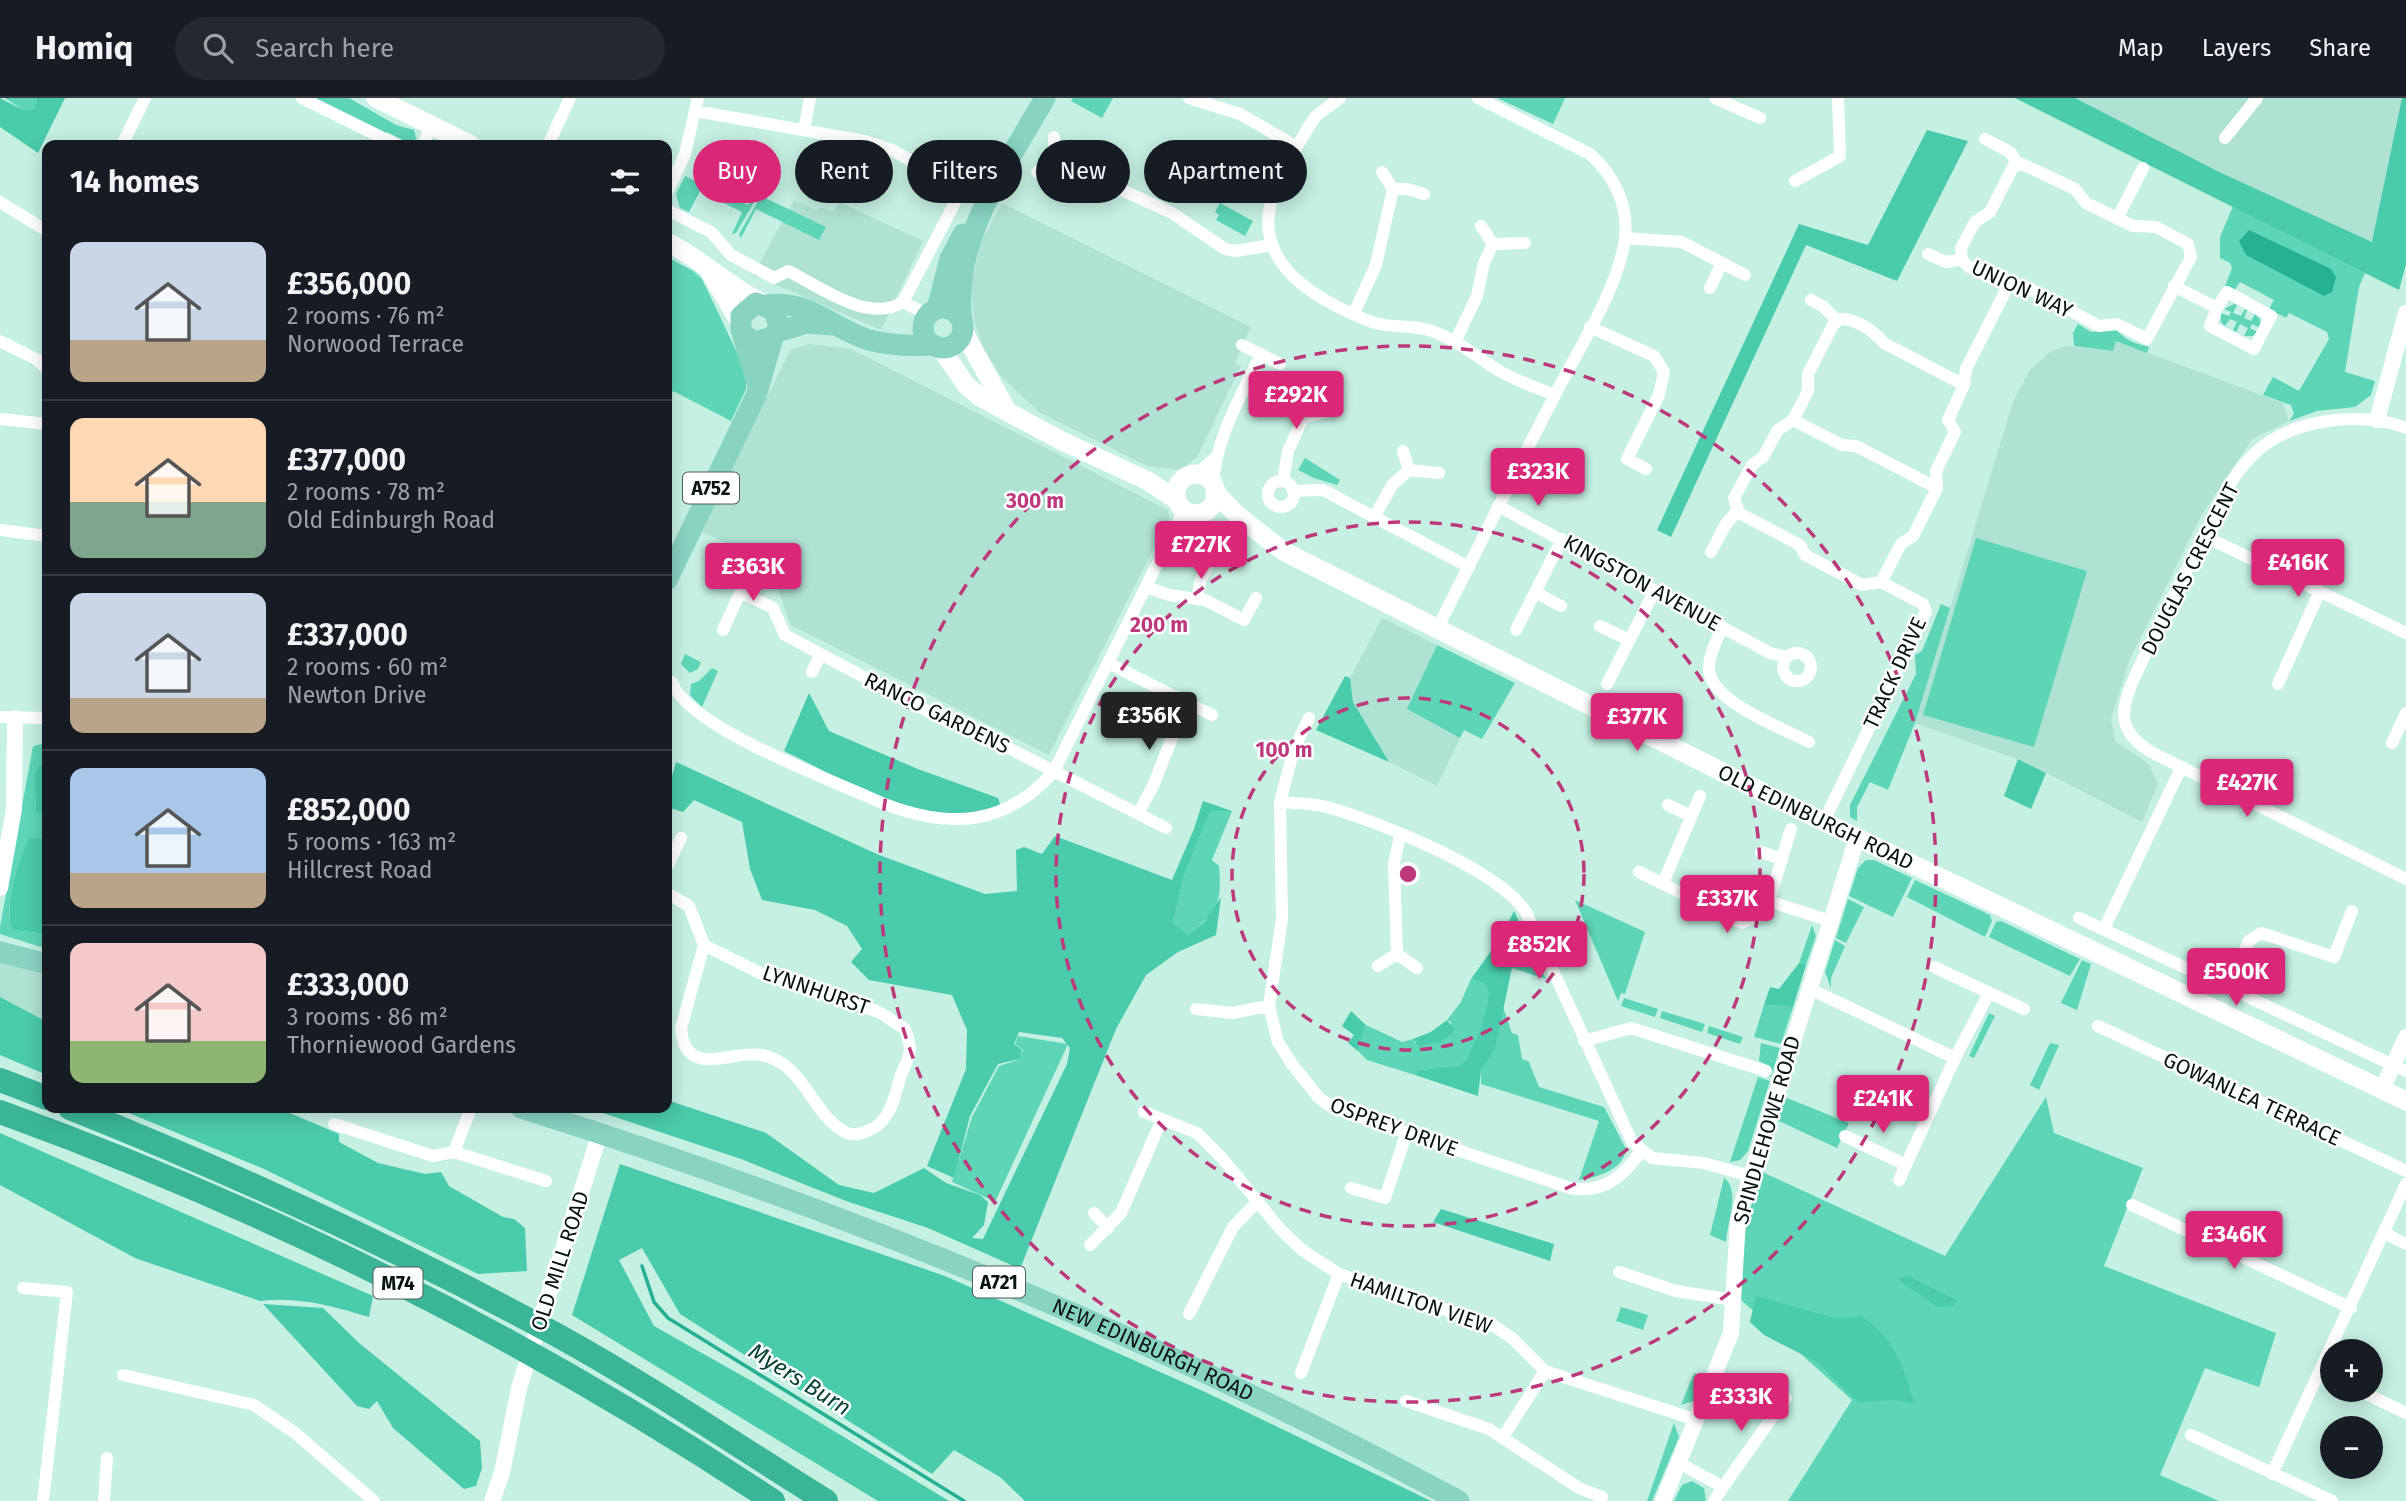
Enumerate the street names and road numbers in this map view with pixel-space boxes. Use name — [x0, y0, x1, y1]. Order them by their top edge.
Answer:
street label: UNION WAY — [1967, 254, 2077, 324]
road number: A752 — [683, 472, 739, 504]
street label: DOUGLAS CRESCENT — [2135, 478, 2245, 659]
street label: KINGSTON AVENUE — [1559, 529, 1725, 637]
street label: TRACK DRIVE — [1858, 613, 1932, 733]
street label: RANCO GARDENS — [860, 666, 1014, 760]
street label: OLD EDINBURGH ROAD — [1714, 759, 1918, 876]
street label: LYNNHURST — [759, 960, 873, 1020]
street label: SPINDLEHOWE ROAD — [1728, 1033, 1806, 1227]
street label: GOWANLEA TERRACE — [2159, 1046, 2345, 1152]
street label: OSPREY DRIVE — [1326, 1092, 1462, 1162]
street label: OLD MILL ROAD — [525, 1188, 595, 1334]
road number: A721 — [973, 1266, 1025, 1298]
street label: HAMILTON VIEW — [1347, 1267, 1495, 1339]
road number: M74 — [374, 1268, 422, 1298]
street label: NEW EDINBURGH ROAD — [1048, 1293, 1258, 1407]

